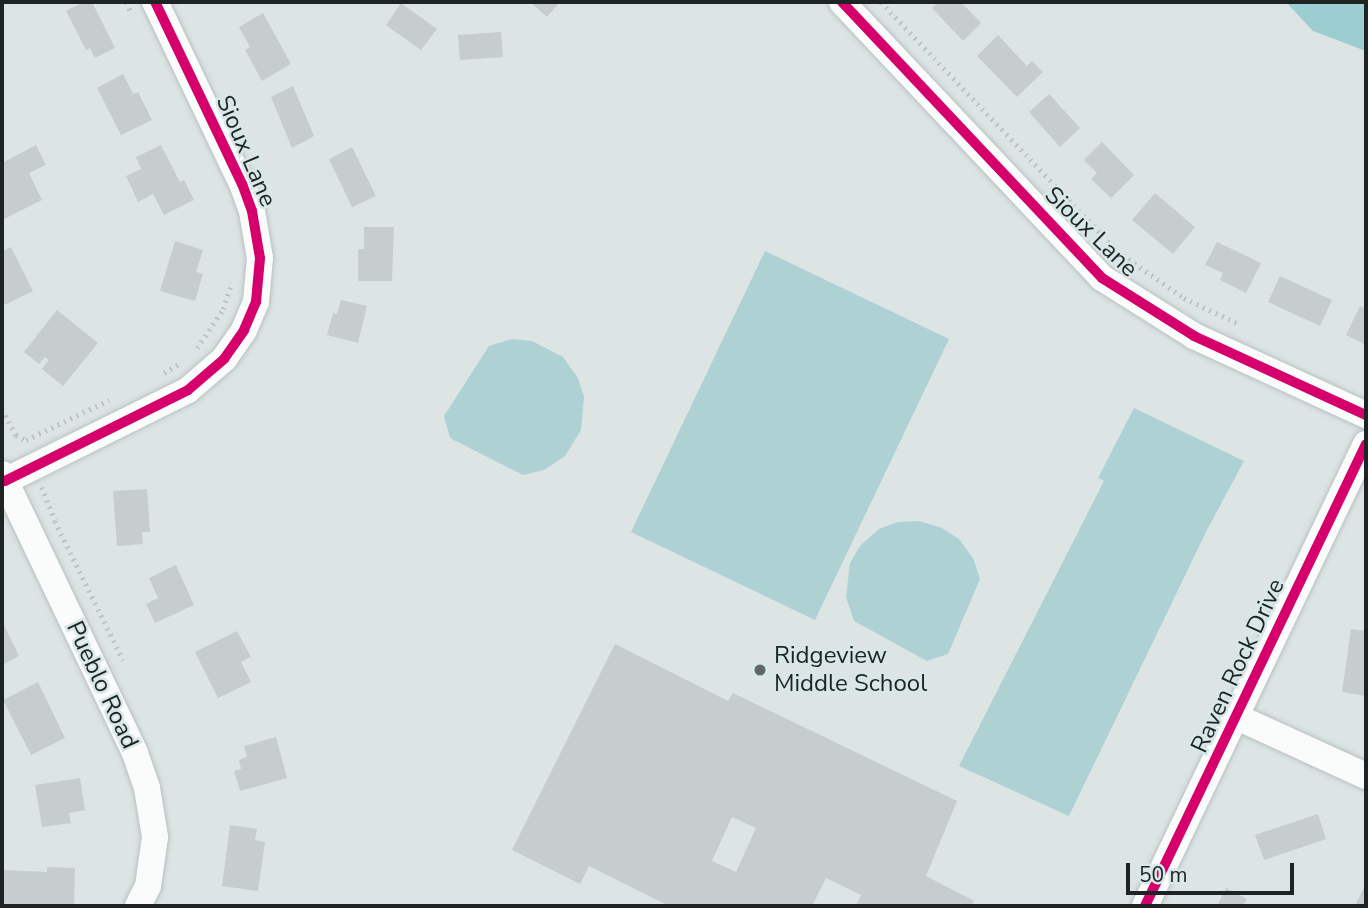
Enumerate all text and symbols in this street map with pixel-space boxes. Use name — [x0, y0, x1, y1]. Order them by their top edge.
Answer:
street label: Sioux Lane — [210, 91, 282, 211]
street label: Sioux Lane — [1039, 181, 1143, 283]
street label: Raven Rock Drive — [1185, 574, 1291, 758]
street label: Pueblo Road — [60, 617, 144, 753]
place label: Ridgeview Middle School — [774, 642, 927, 698]
marker: Ridgeview Middle School — [752, 662, 768, 678]
scale bar — [1130, 848, 1298, 892]
text: 50 m — [1139, 861, 1188, 889]

